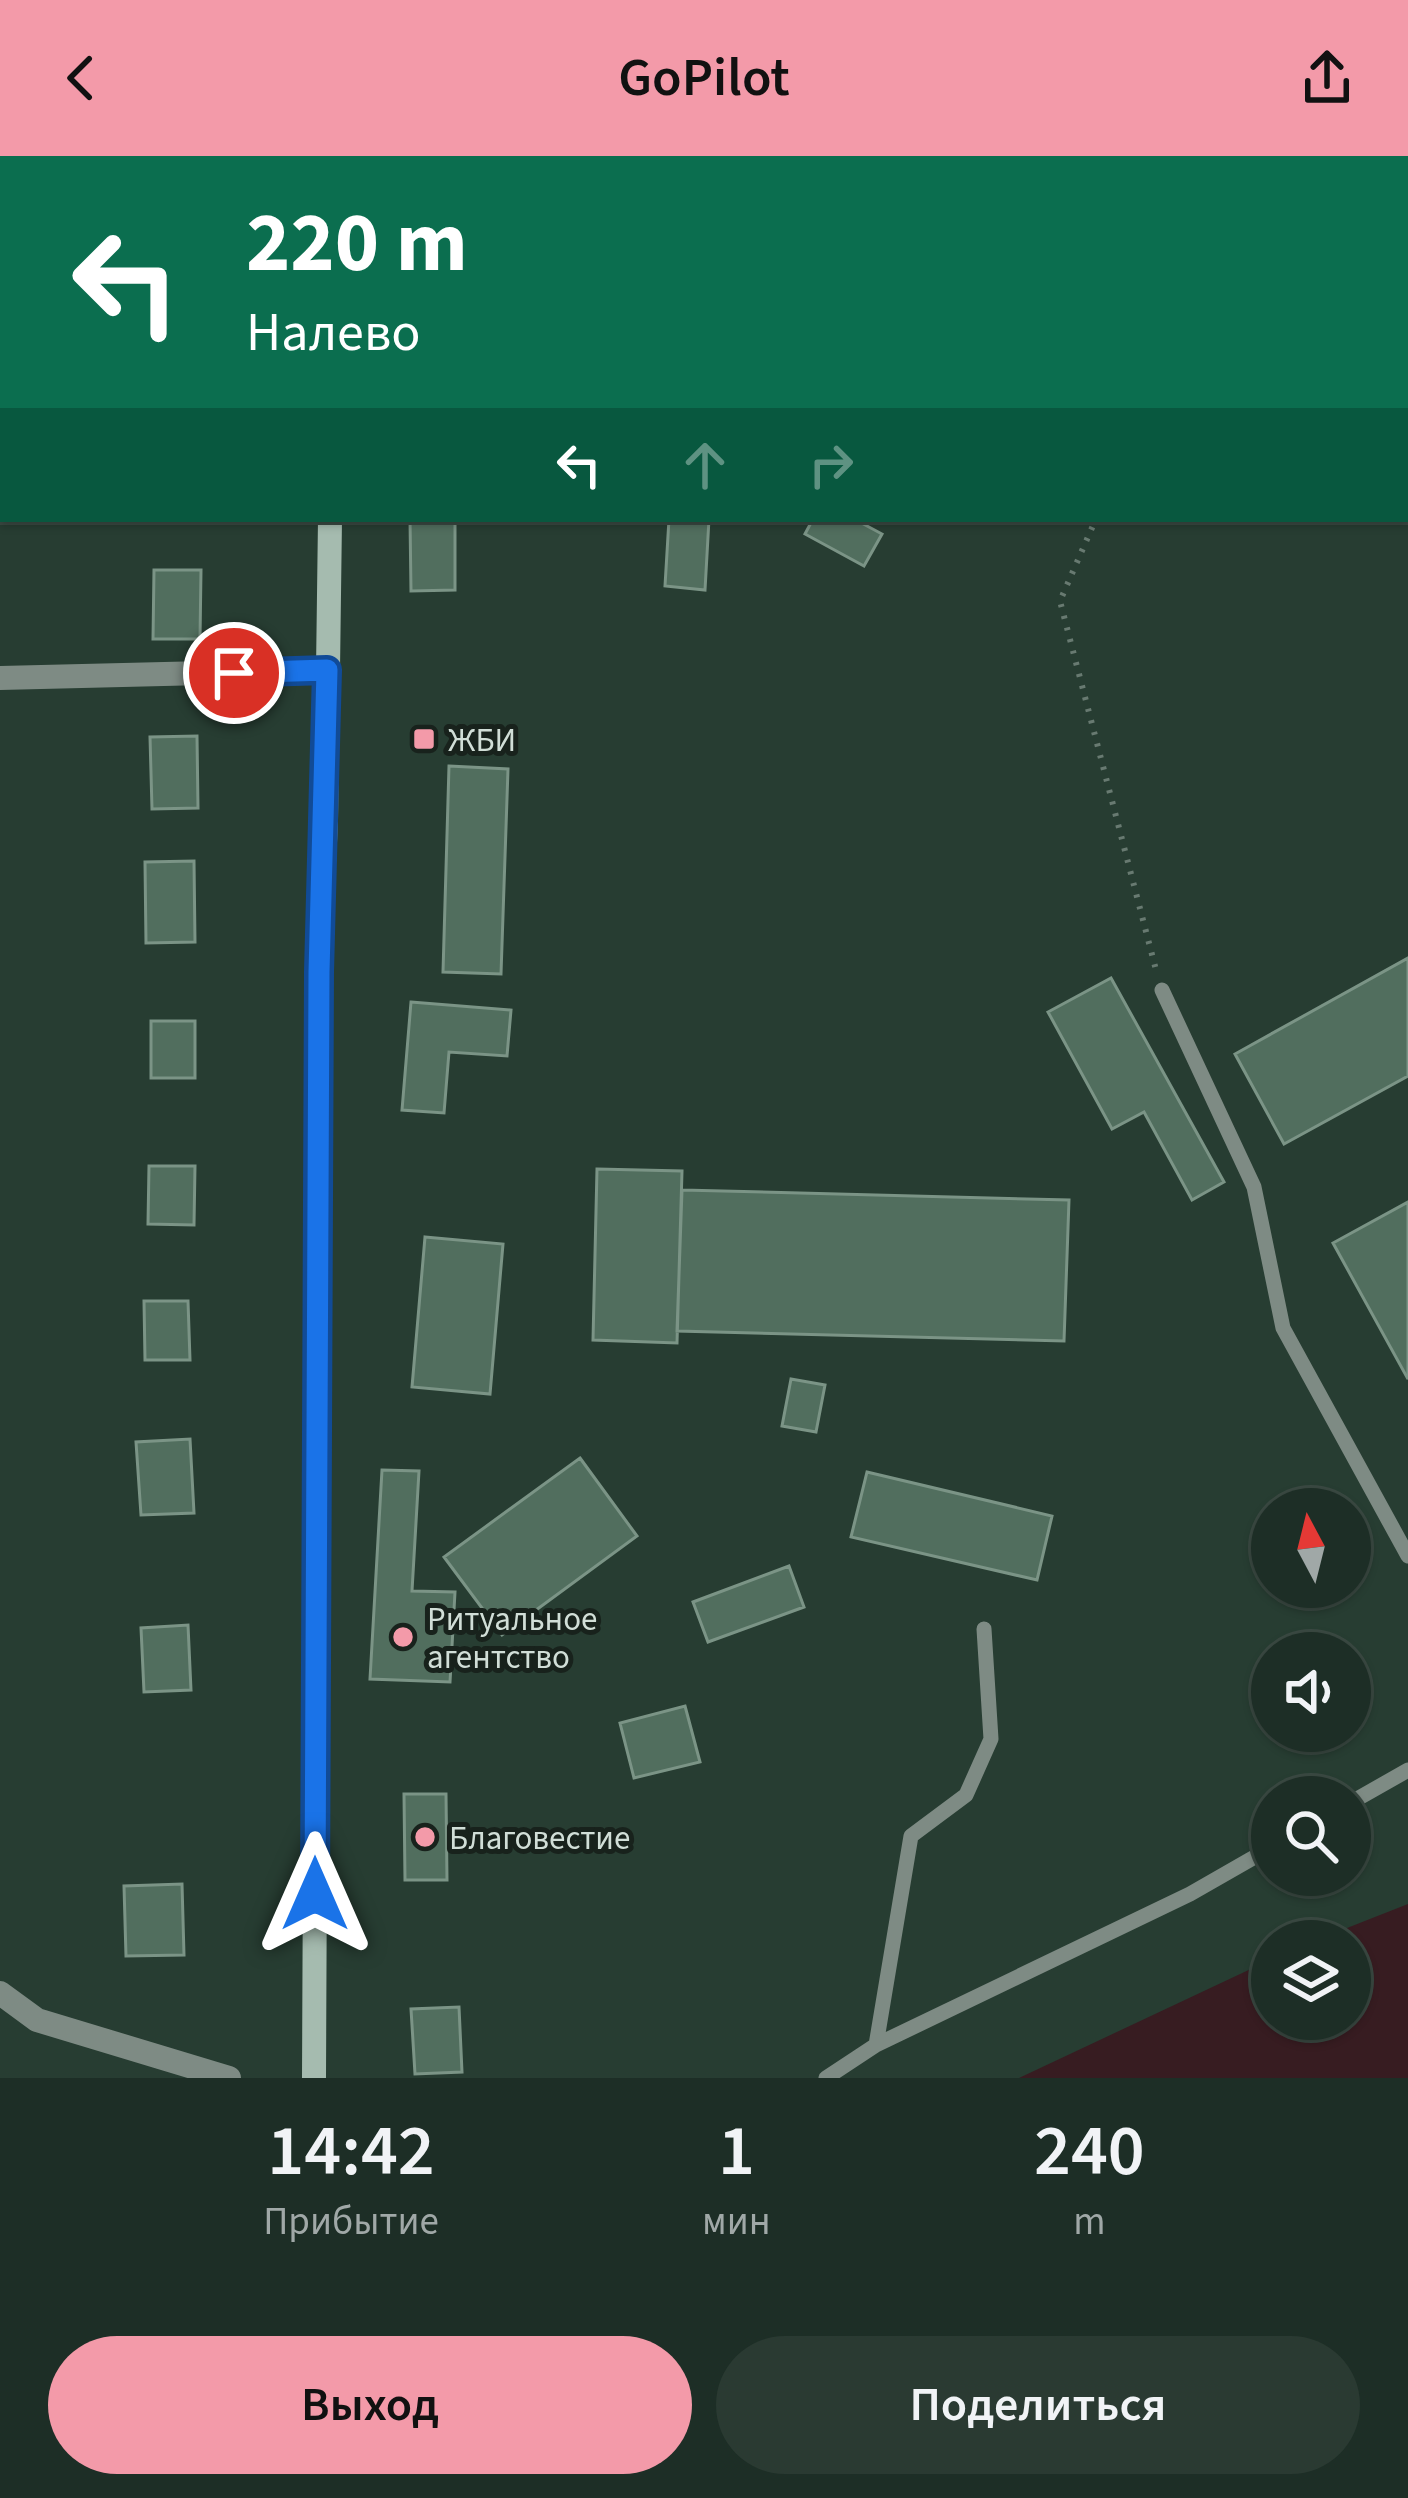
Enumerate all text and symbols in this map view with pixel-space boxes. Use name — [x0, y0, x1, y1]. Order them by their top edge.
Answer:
text: GoPilot — [618, 40, 790, 117]
icon: back — [48, 45, 114, 111]
icon: share — [1294, 45, 1360, 111]
text: 220 m — [246, 184, 468, 304]
icon: left — [48, 204, 204, 360]
text: Налево — [246, 295, 421, 372]
icon: left — [546, 432, 612, 498]
icon: ahead — [672, 432, 738, 498]
icon: right — [798, 432, 864, 498]
pin — [183, 622, 285, 724]
icon: arrive — [201, 640, 267, 706]
place label: ЖБИ — [448, 717, 516, 764]
marker: ЖБИ — [411, 726, 437, 752]
north arrow — [1251, 1488, 1371, 1608]
map controls — [1251, 1488, 1371, 2040]
place label: Ритуальное агентство — [427, 1596, 597, 1681]
marker: Ритуальное агентство — [390, 1624, 416, 1650]
button: sound — [1251, 1632, 1371, 1752]
button: search — [1251, 1776, 1371, 1896]
place label: Благовестие — [449, 1815, 630, 1862]
marker: Благовестие — [412, 1824, 438, 1850]
position arrow — [252, 1831, 378, 1957]
button: layers — [1251, 1920, 1371, 2040]
text: 14:42 — [267, 2100, 435, 2203]
text: 1 — [718, 2100, 755, 2203]
text: 240 — [1034, 2100, 1145, 2203]
text: Прибытие — [263, 2194, 439, 2250]
text: мин — [702, 2194, 771, 2250]
text: m — [1073, 2194, 1106, 2250]
button: Выход — [48, 2336, 692, 2474]
button: Поделиться — [716, 2336, 1360, 2474]

